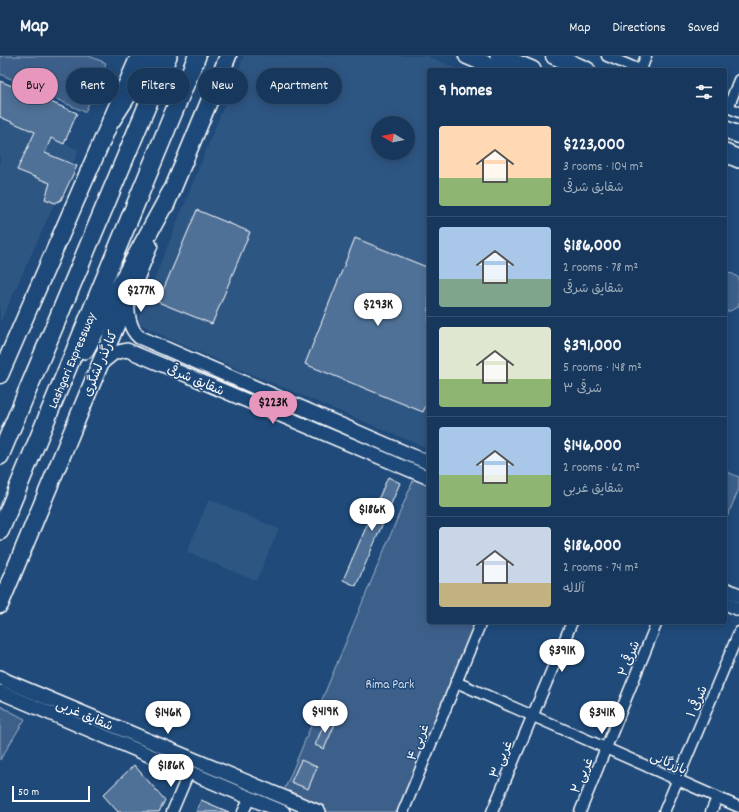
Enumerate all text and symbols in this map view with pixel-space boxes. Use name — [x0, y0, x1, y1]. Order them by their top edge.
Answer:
text: Map — [20, 14, 49, 41]
text: Map — [569, 18, 591, 38]
text: Directions — [613, 18, 666, 38]
text: Saved — [688, 18, 719, 38]
chip: Buy — [12, 68, 58, 104]
chip: Rent — [66, 68, 119, 104]
chip: Filters — [127, 68, 190, 104]
chip: New — [198, 68, 248, 104]
chip: Apartment — [256, 68, 342, 104]
text: 9 homes — [439, 80, 492, 104]
icon: filters — [693, 81, 715, 103]
north arrow — [371, 116, 415, 160]
map controls — [371, 116, 415, 160]
text: $223,000 — [563, 134, 625, 158]
icon: home — [471, 142, 519, 190]
text: 3 rooms · 104 m² — [563, 158, 643, 177]
text: شقایق شرقی — [563, 179, 624, 198]
text: $186,000 — [563, 235, 622, 259]
icon: home — [471, 243, 519, 291]
text: 2 rooms · 78 m² — [563, 259, 638, 278]
pin: $277K — [113, 279, 169, 313]
text: شقایق شرقی — [563, 280, 624, 299]
text: $277K — [127, 282, 155, 301]
pin: $293K — [350, 293, 406, 327]
text: $293K — [363, 296, 393, 315]
street label: Lashgari Expressway — [44, 309, 102, 412]
street label: کنارگذر لشگری — [79, 328, 124, 400]
text: $391,000 — [563, 335, 622, 359]
icon: home — [471, 343, 519, 391]
text: 5 rooms · 148 m² — [563, 359, 642, 378]
street label: شقایق شرقی — [163, 360, 227, 402]
text: ۳ شرقی — [563, 380, 602, 399]
pin: $223K — [245, 391, 301, 425]
text: $223K — [258, 394, 288, 413]
text: $146,000 — [563, 435, 622, 459]
icon: home — [471, 443, 519, 491]
text: 2 rooms · 62 m² — [563, 459, 640, 478]
text: شقایق غربی — [563, 480, 624, 499]
pin: $186K — [344, 498, 400, 532]
text: $186K — [358, 501, 386, 520]
text: $186,000 — [563, 535, 622, 559]
icon: home — [471, 543, 519, 591]
text: 2 rooms · 74 m² — [563, 559, 638, 578]
text: آلاله — [563, 580, 584, 599]
street label: ۲ شرقی — [614, 638, 646, 680]
pin: $391K — [534, 639, 590, 673]
text: $391K — [548, 642, 576, 661]
park label: Rima Park — [366, 676, 414, 695]
street label: ۱ شرقی — [682, 683, 714, 721]
street label: شقایق غربی — [52, 696, 116, 737]
pin: $419K — [297, 700, 353, 734]
pin: $146K — [140, 701, 196, 735]
pin: $341K — [574, 701, 630, 735]
text: $419K — [312, 703, 338, 722]
text: $146K — [154, 704, 182, 723]
text: $341K — [589, 704, 615, 723]
street label: ۴ غربی — [403, 722, 435, 764]
street label: ۳ غربی — [486, 738, 519, 782]
street label: بازرگانی — [647, 748, 689, 781]
pin: $186K — [143, 754, 199, 788]
street label: ۲ غربی — [567, 755, 599, 797]
text: $186K — [157, 757, 185, 776]
scale bar — [12, 784, 90, 803]
text: 50 m — [18, 785, 39, 801]

